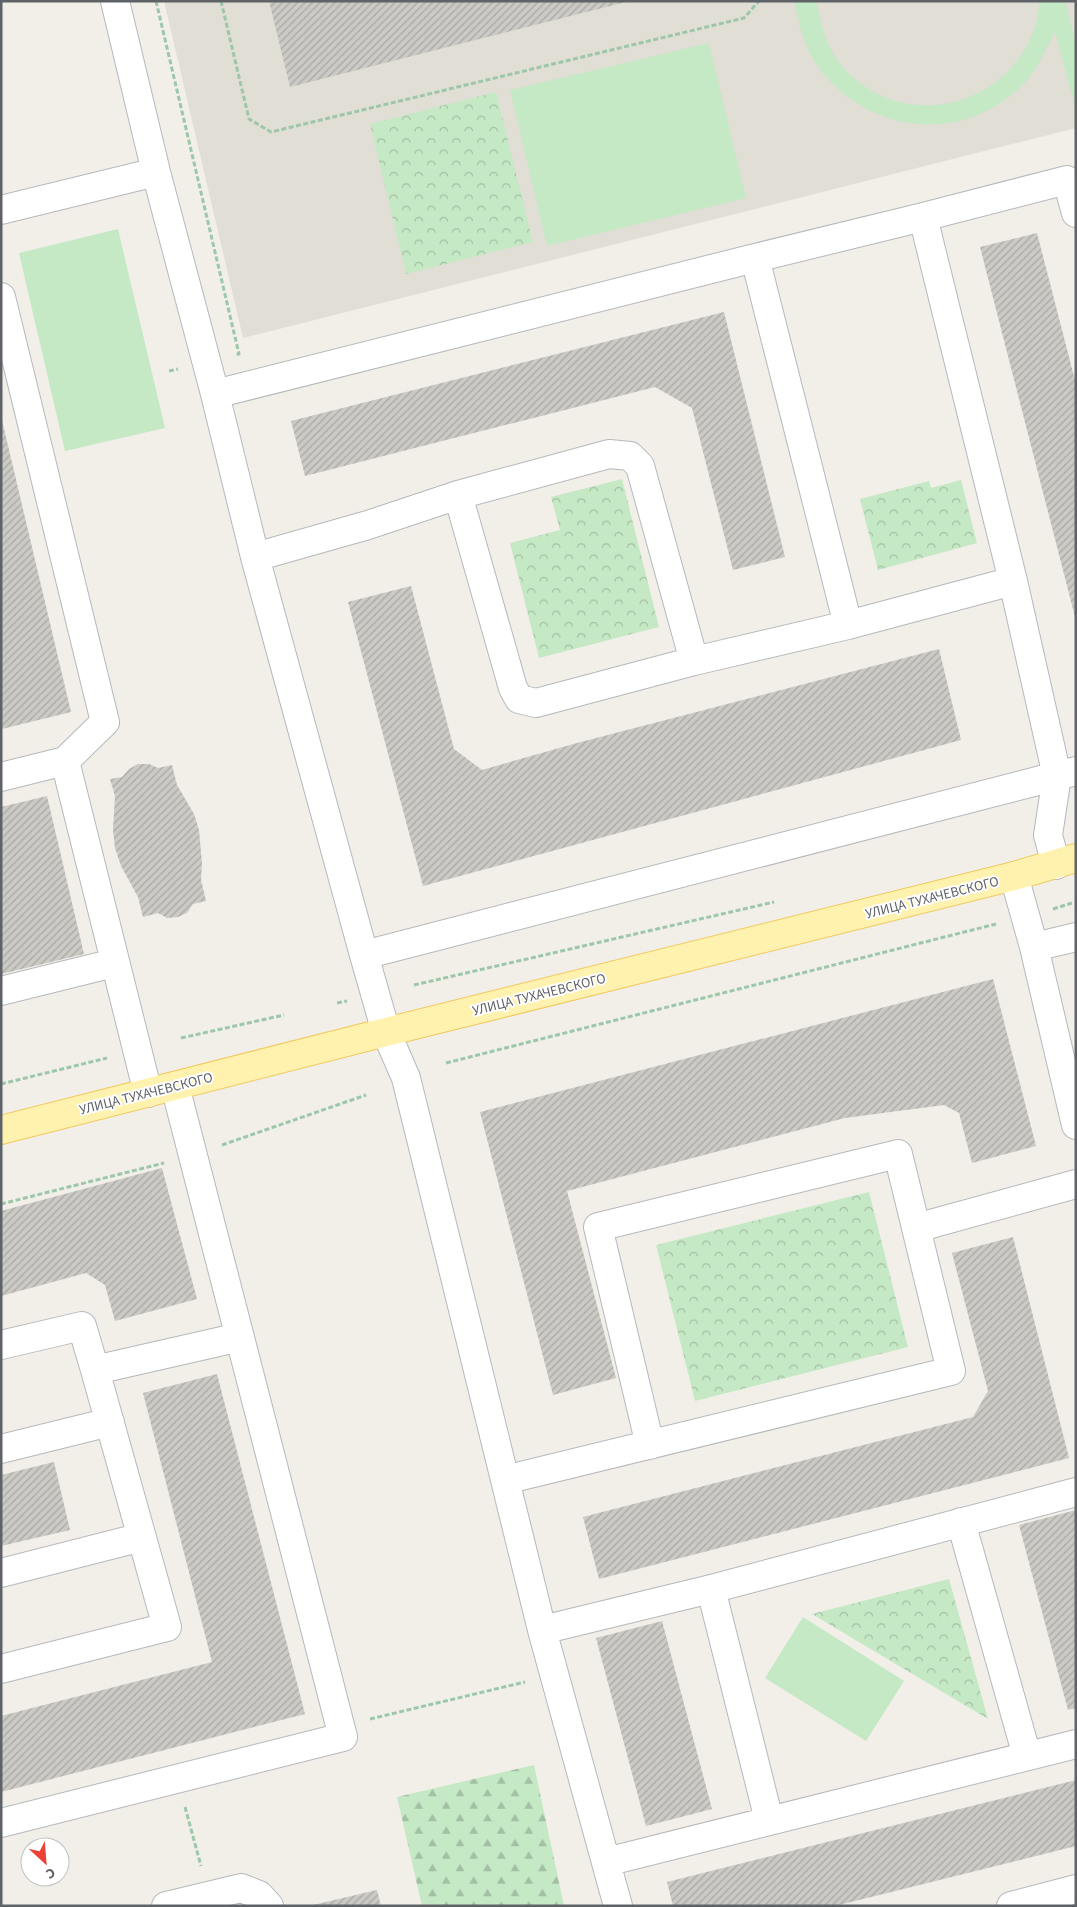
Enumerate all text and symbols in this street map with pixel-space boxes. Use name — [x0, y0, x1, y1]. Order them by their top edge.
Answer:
street label: УЛИЦА ТУХАЧЕВСКОГО — [863, 872, 1001, 924]
street label: УЛИЦА ТУХАЧЕВСКОГО — [470, 969, 608, 1021]
street label: УЛИЦА ТУХАЧЕВСКОГО — [77, 1068, 215, 1120]
north arrow — [20, 1837, 70, 1887]
text: С — [42, 1862, 58, 1884]

